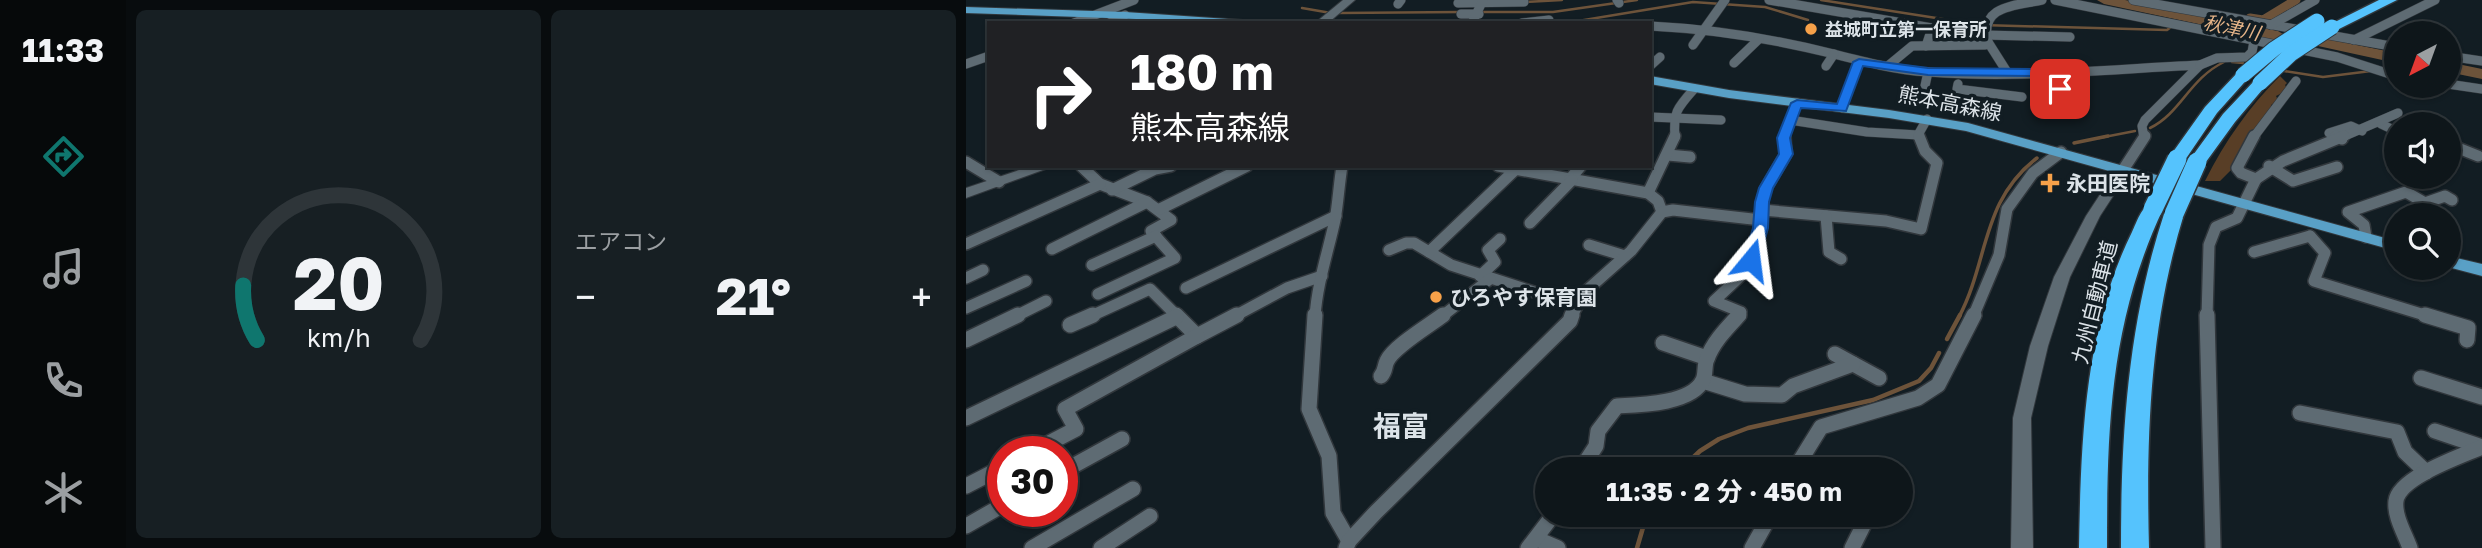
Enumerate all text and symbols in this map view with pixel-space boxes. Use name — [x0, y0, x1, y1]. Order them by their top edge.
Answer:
water label: 秋津川 — [2202, 10, 2264, 45]
place label: 益城町立第一保育所 — [1825, 18, 1987, 40]
marker: 益城町立第一保育所 — [1803, 21, 1819, 37]
north arrow — [2384, 21, 2460, 98]
map controls — [2384, 21, 2461, 280]
text: 11:33 — [22, 31, 104, 69]
text: 180 m — [1130, 42, 1274, 101]
icon: right — [1015, 49, 1106, 140]
pin — [2030, 59, 2090, 119]
icon: arrive — [2041, 70, 2079, 108]
street label: 熊本高森線 — [1896, 80, 2004, 126]
text: 熊本高森線 — [1130, 108, 1290, 146]
button: sound — [2384, 112, 2461, 189]
icon: directions — [39, 132, 88, 181]
place label: 永田医院 — [2066, 170, 2150, 196]
marker: 永田医院 — [2040, 173, 2060, 193]
button: search — [2384, 203, 2461, 280]
position arrow — [1714, 223, 1788, 297]
text: エアコン — [575, 227, 667, 255]
street label: 九州自動車道 — [2066, 238, 2122, 366]
text: 20 — [293, 239, 384, 326]
icon: music — [39, 244, 88, 293]
text: 21° — [716, 264, 791, 326]
text: − — [575, 274, 596, 319]
text: + — [911, 274, 932, 319]
place label: ひろやす保育園 — [1450, 284, 1597, 310]
marker: ひろやす保育園 — [1428, 289, 1444, 305]
text: km/h — [307, 322, 370, 353]
icon: phone — [39, 356, 88, 405]
district label: 福富 — [1373, 409, 1429, 442]
speed limit sign: 30 — [987, 436, 1078, 527]
icon: climate — [39, 468, 88, 517]
text: 11:35 · 2 分 · 450 m — [1606, 476, 1842, 507]

